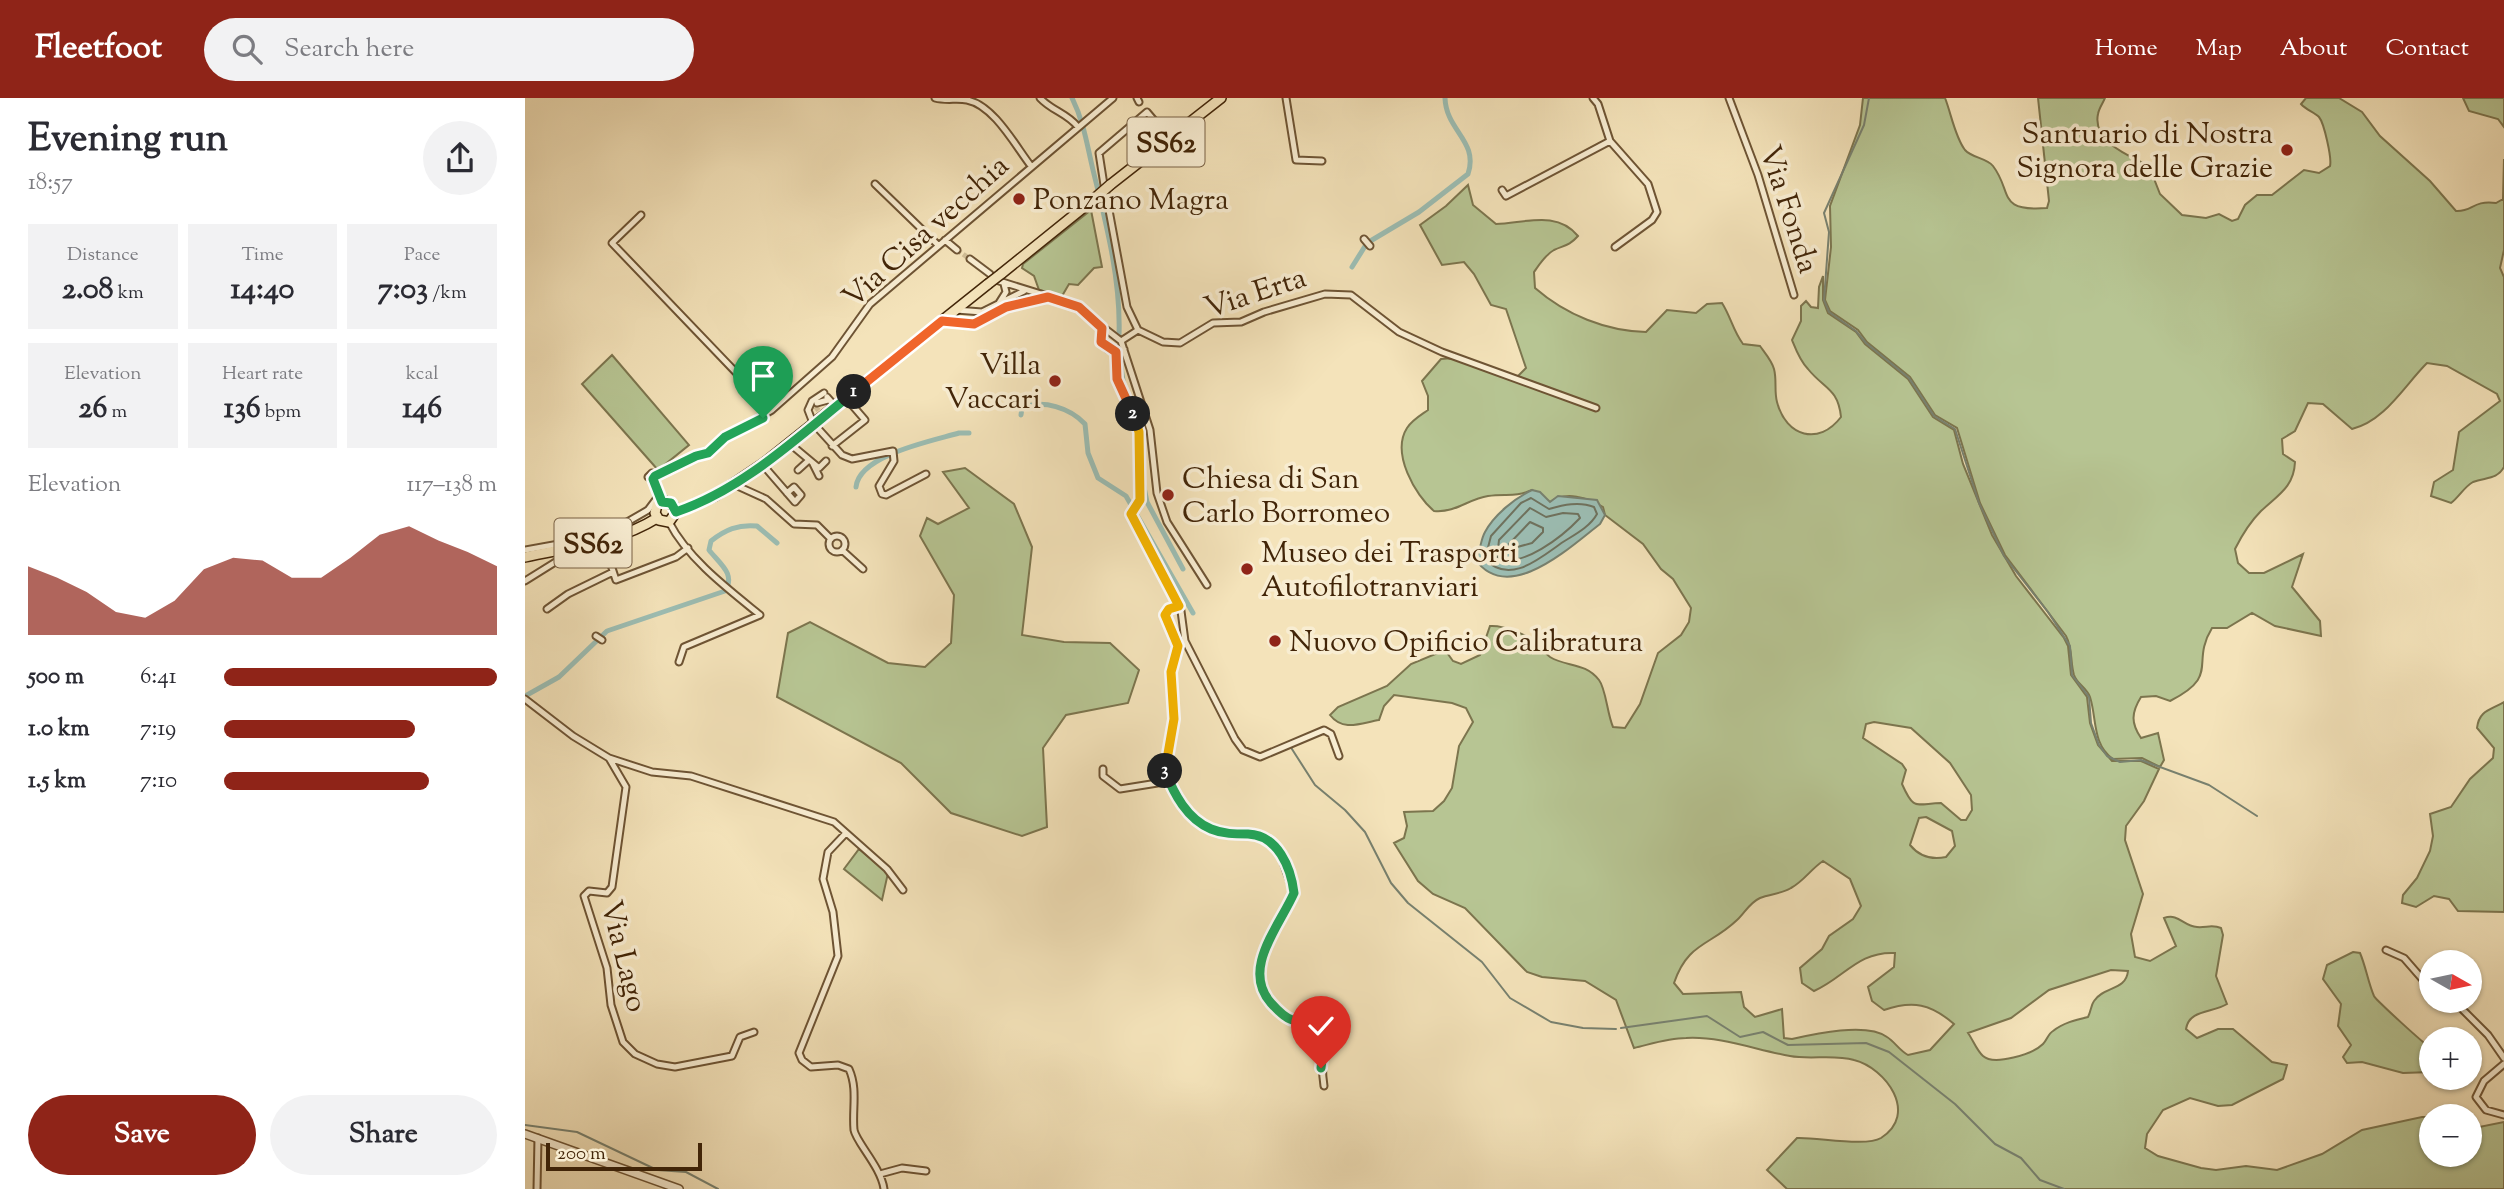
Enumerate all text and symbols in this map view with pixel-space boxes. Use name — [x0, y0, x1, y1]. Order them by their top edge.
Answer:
search box — [204, 18, 694, 81]
text: Fleetfoot — [35, 25, 162, 73]
icon: search — [228, 30, 266, 68]
text: Search here — [284, 31, 414, 68]
text: Home — [2095, 32, 2158, 66]
text: Map — [2196, 32, 2242, 66]
text: About — [2280, 32, 2347, 66]
text: Contact — [2385, 32, 2469, 66]
text: Evening run — [28, 114, 228, 168]
place label: Santuario di Nostra Signora delle Grazie — [2016, 114, 2273, 191]
road number: SS62 — [1127, 118, 1205, 166]
button: share — [423, 121, 497, 195]
street label: Via Fonda — [1747, 140, 1829, 279]
marker: Santuario di Nostra Signora delle Grazie — [2279, 142, 2295, 158]
street label: Via Cisa vecchia — [834, 146, 1020, 319]
text: 18:57 — [28, 167, 73, 200]
place label: Ponzano Magra — [1033, 180, 1229, 223]
marker: Ponzano Magra — [1011, 191, 1027, 207]
text: Distance — [67, 242, 139, 269]
text: Time — [241, 242, 284, 269]
text: Pace — [404, 242, 440, 269]
street label: Via Erta — [1199, 258, 1312, 331]
text: 2.08 — [62, 269, 114, 312]
text: 14:40 — [231, 269, 294, 312]
text: 7:03 — [378, 269, 428, 312]
text: km — [114, 280, 144, 307]
text: /km — [428, 280, 467, 307]
place label: Villa Vaccari — [945, 345, 1041, 422]
pin — [733, 346, 793, 418]
icon: arrive — [744, 357, 782, 395]
text: Elevation — [64, 361, 141, 388]
text: Heart rate — [222, 361, 303, 388]
text: kcal — [406, 361, 438, 388]
marker: Villa Vaccari — [1047, 373, 1063, 389]
pin: 1 — [837, 374, 871, 410]
text: 1 — [850, 378, 857, 405]
text: 26 — [78, 388, 107, 431]
text: 136 — [224, 388, 261, 431]
text: 146 — [402, 388, 442, 431]
pin: 2 — [1115, 396, 1151, 432]
text: m — [107, 399, 127, 426]
text: bpm — [261, 399, 301, 426]
text: 2 — [1128, 400, 1137, 427]
place label: Chiesa di San Carlo Borromeo — [1182, 459, 1390, 536]
text: Elevation — [28, 469, 121, 502]
text: 117–138 m — [406, 469, 497, 502]
marker: Chiesa di San Carlo Borromeo — [1160, 487, 1176, 503]
road number: SS62 — [554, 518, 631, 568]
place label: Museo dei Trasporti Autofilotranviari — [1261, 533, 1518, 610]
marker: Museo dei Trasporti Autofilotranviari — [1239, 561, 1255, 577]
place label: Nuovo Opificio Calibratura — [1289, 622, 1643, 665]
marker: Nuovo Opificio Calibratura — [1267, 633, 1283, 649]
text: 500 m — [28, 661, 84, 694]
text: 6:41 — [140, 661, 177, 694]
text: 1.0 km — [28, 713, 90, 746]
text: 7:19 — [140, 713, 176, 746]
pin: 3 — [1147, 754, 1183, 788]
text: 3 — [1161, 757, 1168, 784]
text: 1.5 km — [28, 765, 86, 798]
text: 7:10 — [140, 765, 177, 798]
street label: Via Lago — [588, 896, 657, 1017]
north arrow — [2419, 950, 2481, 1013]
map controls — [2419, 950, 2482, 1167]
pin — [1291, 996, 1351, 1068]
icon: check — [1302, 1007, 1340, 1045]
button: + — [2419, 1027, 2482, 1090]
button: Save — [28, 1095, 256, 1175]
button: Share — [270, 1095, 497, 1175]
button: − — [2419, 1104, 2482, 1167]
scale bar — [546, 1140, 702, 1172]
text: 200 m — [557, 1141, 606, 1168]

